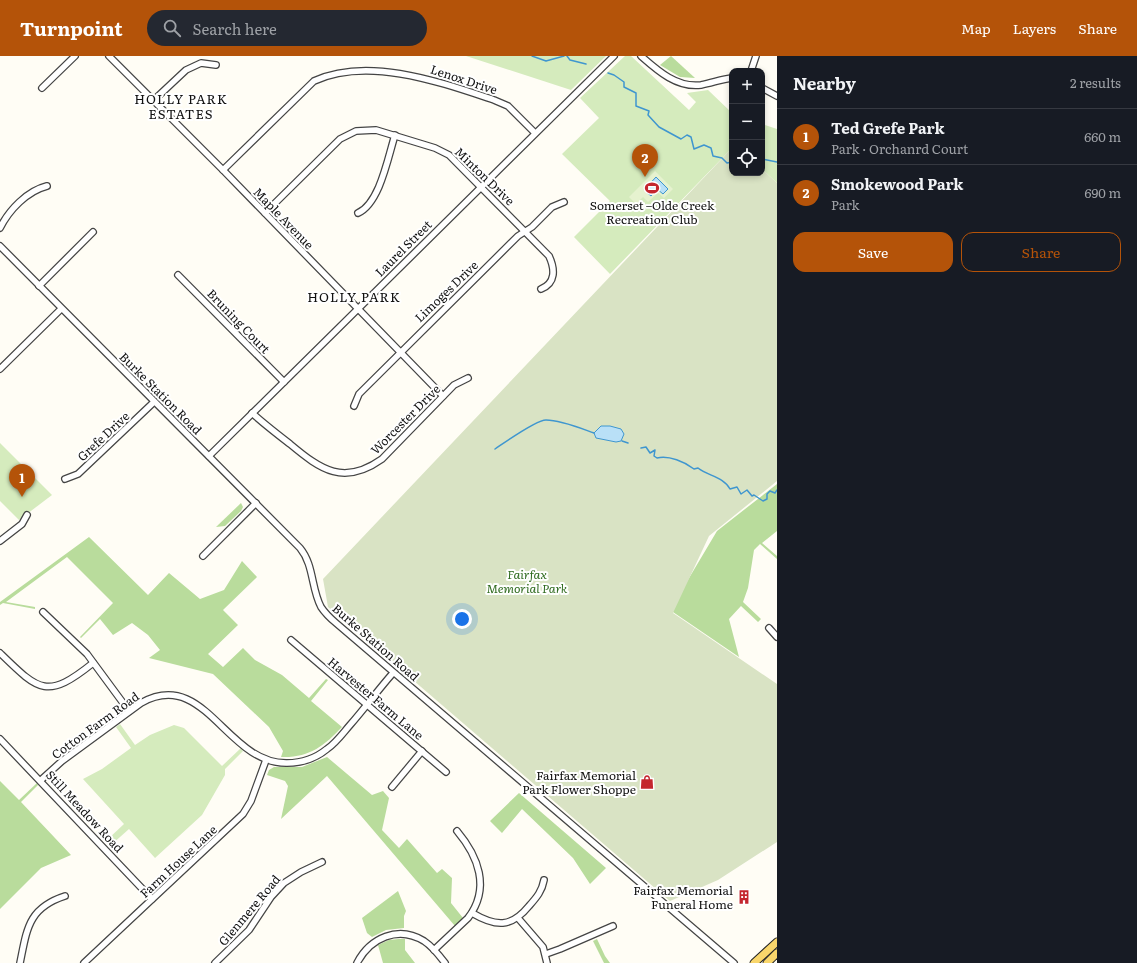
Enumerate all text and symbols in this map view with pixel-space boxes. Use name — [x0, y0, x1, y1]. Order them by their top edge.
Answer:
search box — [147, 10, 427, 46]
text: Turnpoint — [20, 14, 123, 42]
icon: search — [161, 17, 183, 39]
text: Search here — [193, 17, 277, 40]
text: Map — [961, 18, 991, 38]
text: Layers — [1013, 18, 1056, 38]
text: Share — [1078, 18, 1117, 38]
street label: Lenox Drive — [428, 60, 500, 98]
map controls — [729, 68, 765, 176]
button: + — [729, 68, 765, 104]
text: Nearby — [793, 70, 856, 95]
text: 2 results — [1070, 73, 1121, 92]
district label: HOLLY PARK ESTATES — [134, 89, 228, 123]
button: − — [729, 104, 765, 140]
text: Ted Grefe Park — [831, 116, 945, 139]
text: 1 — [803, 127, 809, 146]
text: 660 m — [1084, 127, 1121, 146]
text: Park · Orchanrd Court — [831, 139, 968, 158]
button: locate — [729, 140, 765, 176]
street label: Minton Drive — [451, 143, 519, 209]
pin: 2 — [632, 144, 658, 177]
text: Smokewood Park — [831, 172, 963, 195]
sports icon: Somerset –Olde Creek Recreation Club — [644, 180, 660, 196]
street label: Maple Avenue — [250, 183, 318, 253]
text: 2 — [803, 183, 809, 202]
text: 690 m — [1084, 183, 1121, 202]
text: Park — [831, 195, 860, 214]
place label: Somerset –Olde Creek Recreation Club — [590, 196, 715, 228]
street label: Laurel Street — [371, 215, 436, 280]
button: Save — [793, 232, 953, 272]
button: Share — [961, 232, 1121, 272]
street label: Limoges Drive — [410, 256, 482, 326]
street label: Bruning Court — [203, 285, 275, 357]
district label: HOLLY PARK — [307, 287, 401, 306]
street label: Burke Station Road — [116, 348, 207, 439]
street label: Worcester Drive — [366, 380, 444, 458]
street label: Grefe Drive — [73, 407, 133, 465]
pin: 1 — [9, 464, 35, 497]
park label: Fairfax Memorial Park — [487, 565, 568, 597]
street label: Burke Station Road — [329, 599, 424, 685]
your location — [452, 609, 472, 629]
street label: Harvester Farm Lane — [324, 652, 428, 744]
street label: Cotton Farm Road — [48, 687, 143, 763]
street label: Still Meadow Road — [42, 766, 128, 857]
place label: Fairfax Memorial Park Flower Shoppe — [522, 766, 636, 798]
shop icon: Fairfax Memorial Park Flower Shoppe — [639, 774, 655, 790]
street label: Farm House Lane — [135, 820, 221, 902]
street label: Glenmere Road — [214, 870, 285, 949]
place label: Fairfax Memorial Funeral Home — [633, 881, 733, 913]
building icon: Fairfax Memorial Funeral Home — [736, 889, 752, 905]

